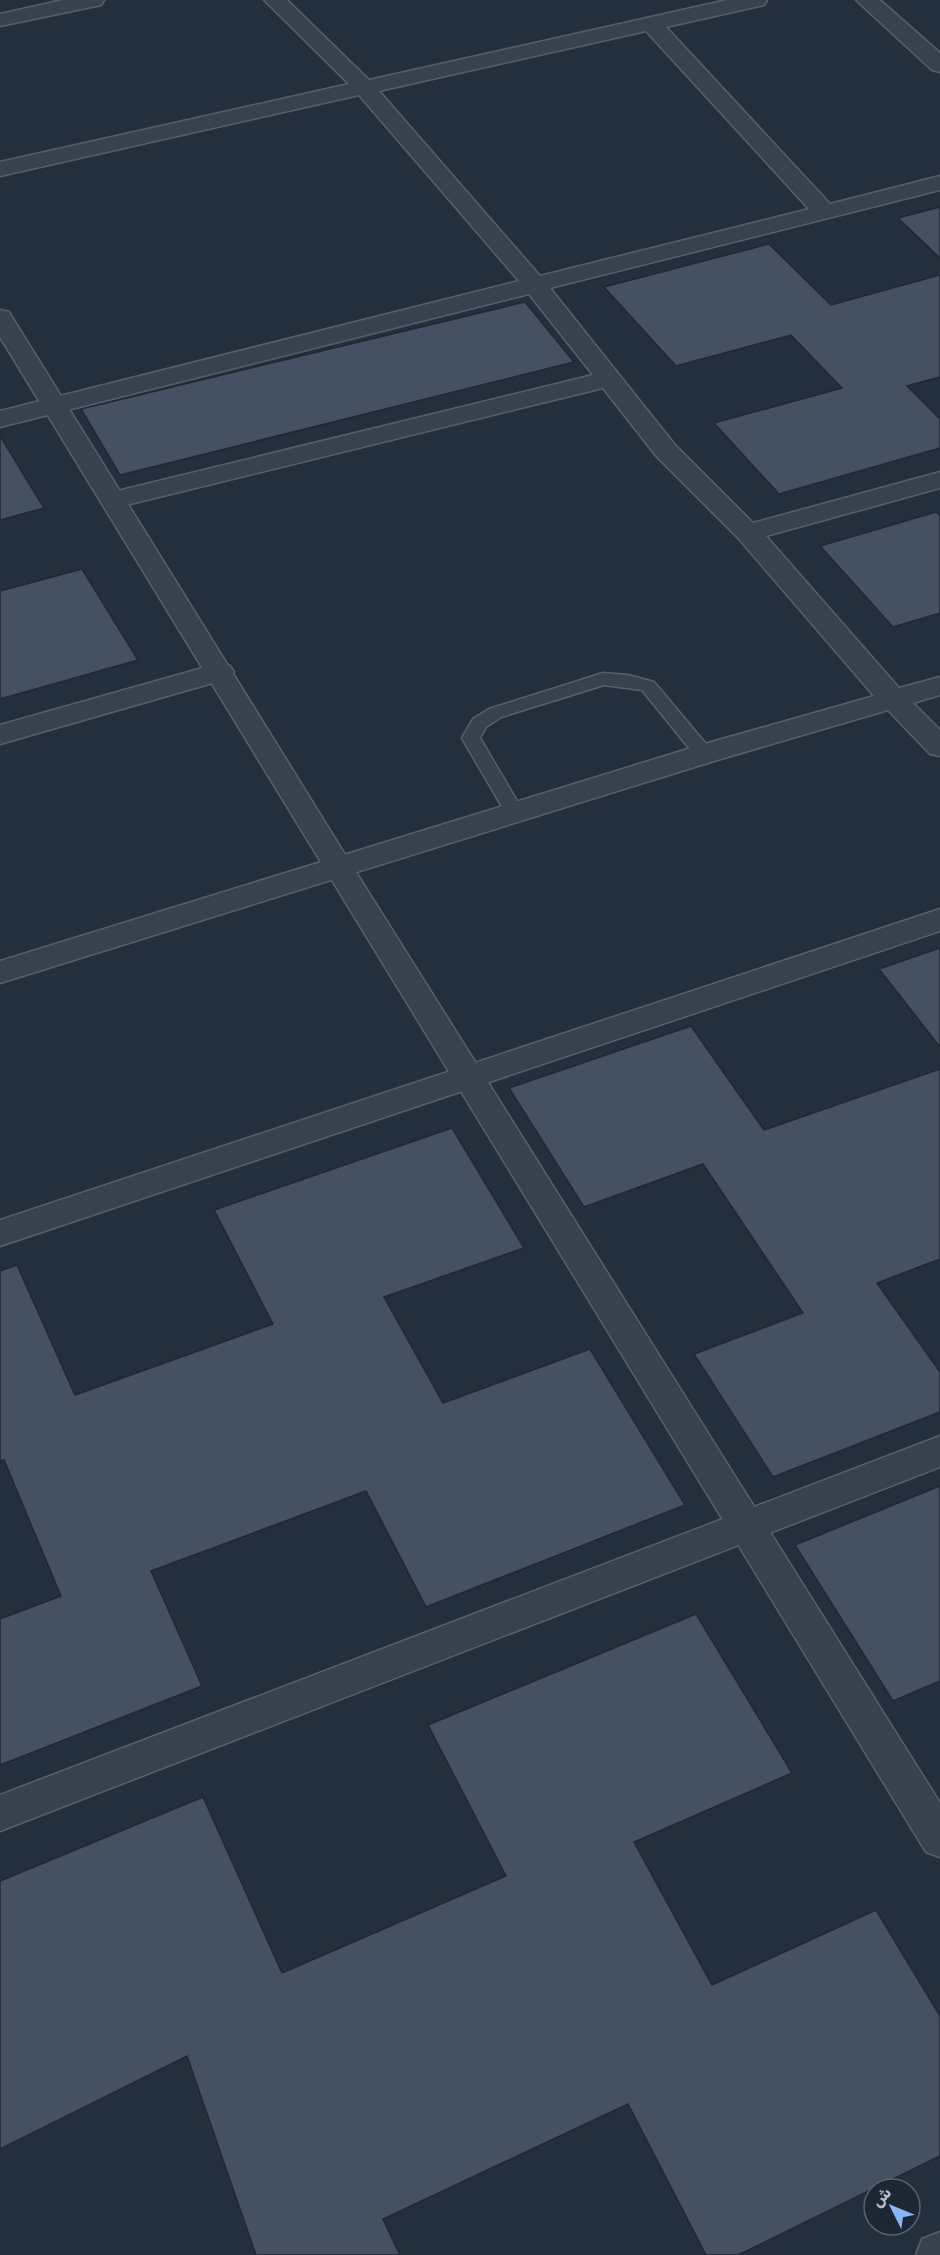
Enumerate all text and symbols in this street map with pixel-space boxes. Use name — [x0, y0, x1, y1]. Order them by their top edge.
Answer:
north arrow — [862, 2177, 922, 2237]
text: ش — [868, 2183, 895, 2211]

